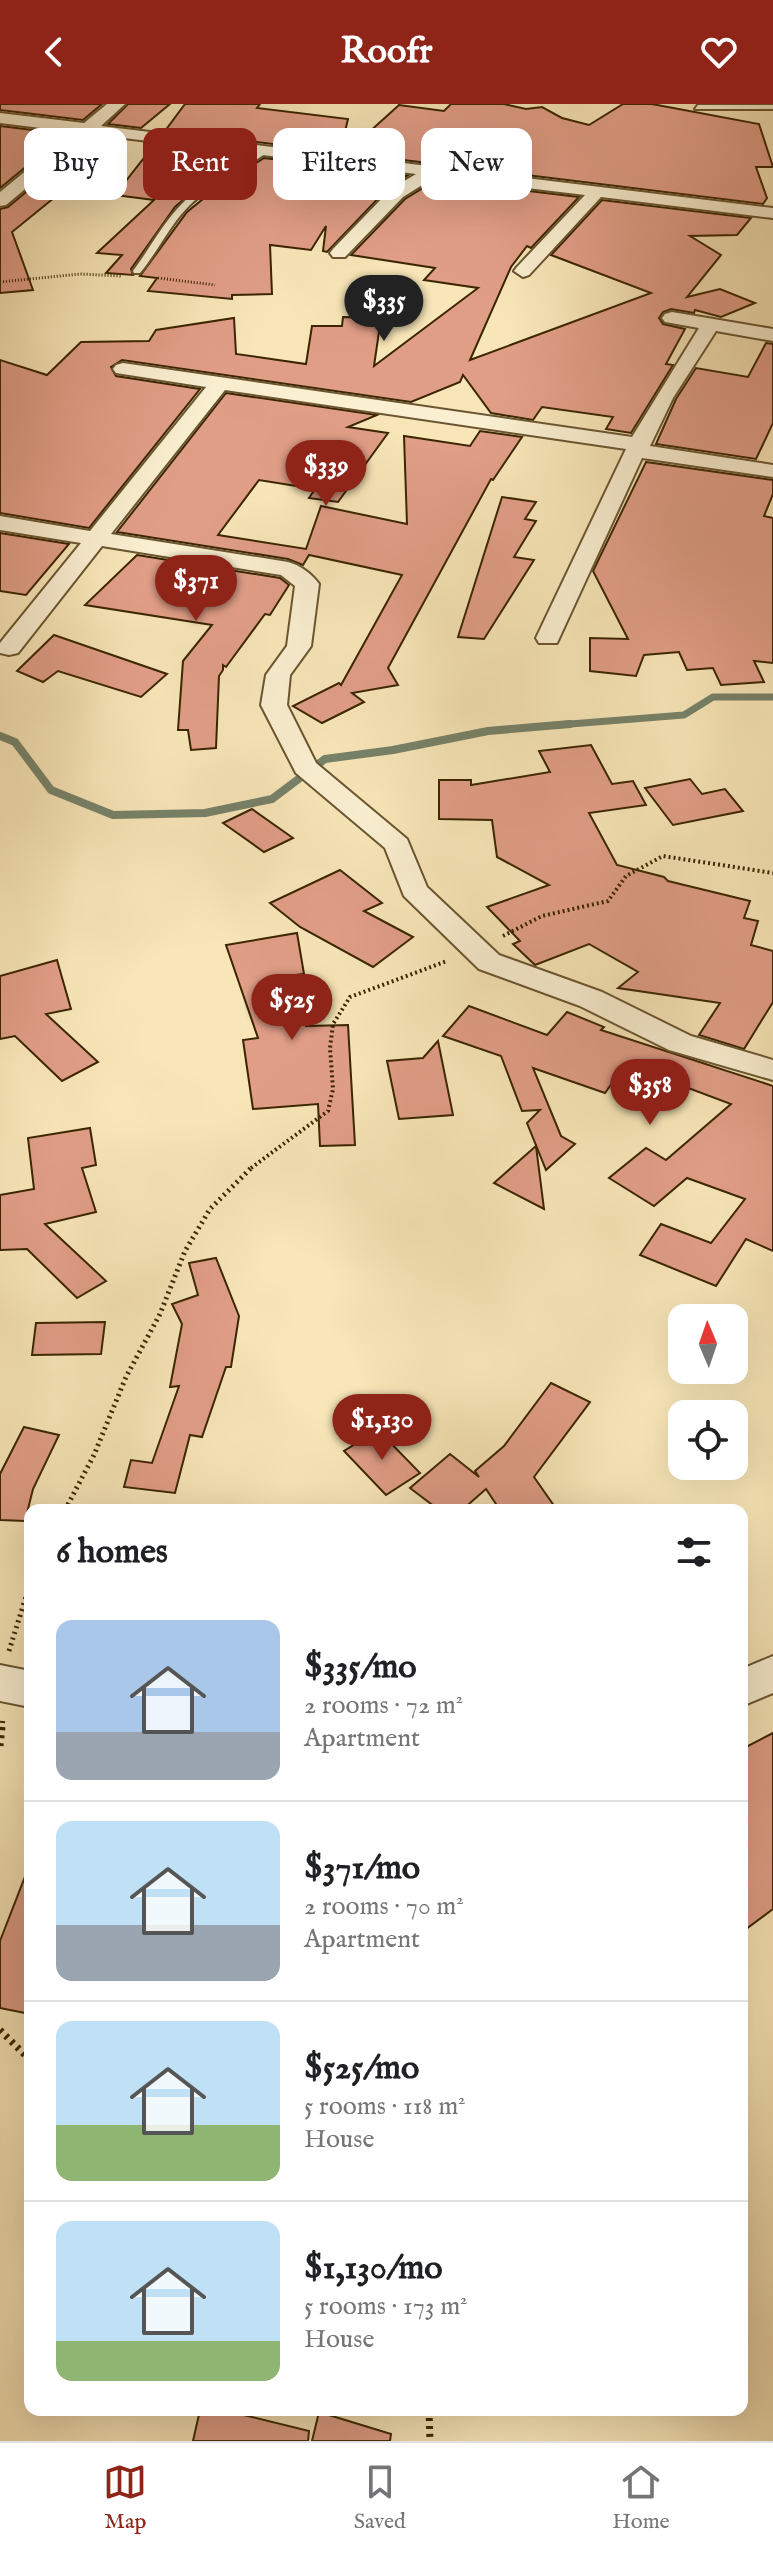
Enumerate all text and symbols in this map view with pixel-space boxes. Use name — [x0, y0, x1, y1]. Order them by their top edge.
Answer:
text: Roofr — [340, 29, 433, 75]
icon: back — [32, 30, 76, 74]
icon: heart — [697, 30, 741, 74]
chip: Buy — [24, 128, 127, 200]
chip: Rent — [143, 128, 257, 200]
chip: Filters — [273, 128, 405, 200]
chip: New — [421, 128, 532, 200]
pin: $335 — [337, 275, 431, 343]
text: $335 — [362, 284, 406, 317]
pin: $339 — [279, 440, 373, 508]
text: $339 — [303, 449, 349, 482]
pin: $371 — [149, 555, 243, 623]
text: $371 — [173, 564, 219, 597]
pin: $525 — [245, 974, 339, 1042]
text: $525 — [269, 983, 315, 1016]
pin: $358 — [603, 1059, 697, 1127]
text: $358 — [628, 1068, 672, 1101]
north arrow — [668, 1304, 748, 1384]
map controls — [668, 1304, 748, 1480]
pin: $1,130 — [317, 1394, 447, 1462]
button: locate — [668, 1400, 748, 1480]
text: $1,130 — [350, 1403, 414, 1436]
icon: filters — [672, 1530, 716, 1574]
text: 6 homes — [56, 1531, 168, 1574]
text: $335/mo — [304, 1646, 417, 1689]
icon: home — [120, 1652, 216, 1748]
text: 2 rooms · 72 m² — [304, 1689, 463, 1722]
text: Apartment — [304, 1722, 420, 1755]
text: $371/mo — [304, 1847, 420, 1890]
icon: home — [120, 1853, 216, 1949]
text: 2 rooms · 70 m² — [304, 1890, 464, 1923]
text: Apartment — [304, 1923, 420, 1956]
text: $525/mo — [304, 2047, 419, 2090]
icon: home — [120, 2053, 216, 2149]
text: 5 rooms · 118 m² — [304, 2090, 466, 2123]
text: House — [304, 2123, 374, 2156]
text: $1,130/mo — [304, 2247, 443, 2290]
icon: home — [120, 2253, 216, 2349]
text: 5 rooms · 173 m² — [304, 2290, 468, 2323]
text: House — [304, 2323, 374, 2356]
tab: Map — [103, 2460, 147, 2536]
tab: Saved — [354, 2460, 406, 2536]
tab: Home — [612, 2460, 670, 2536]

